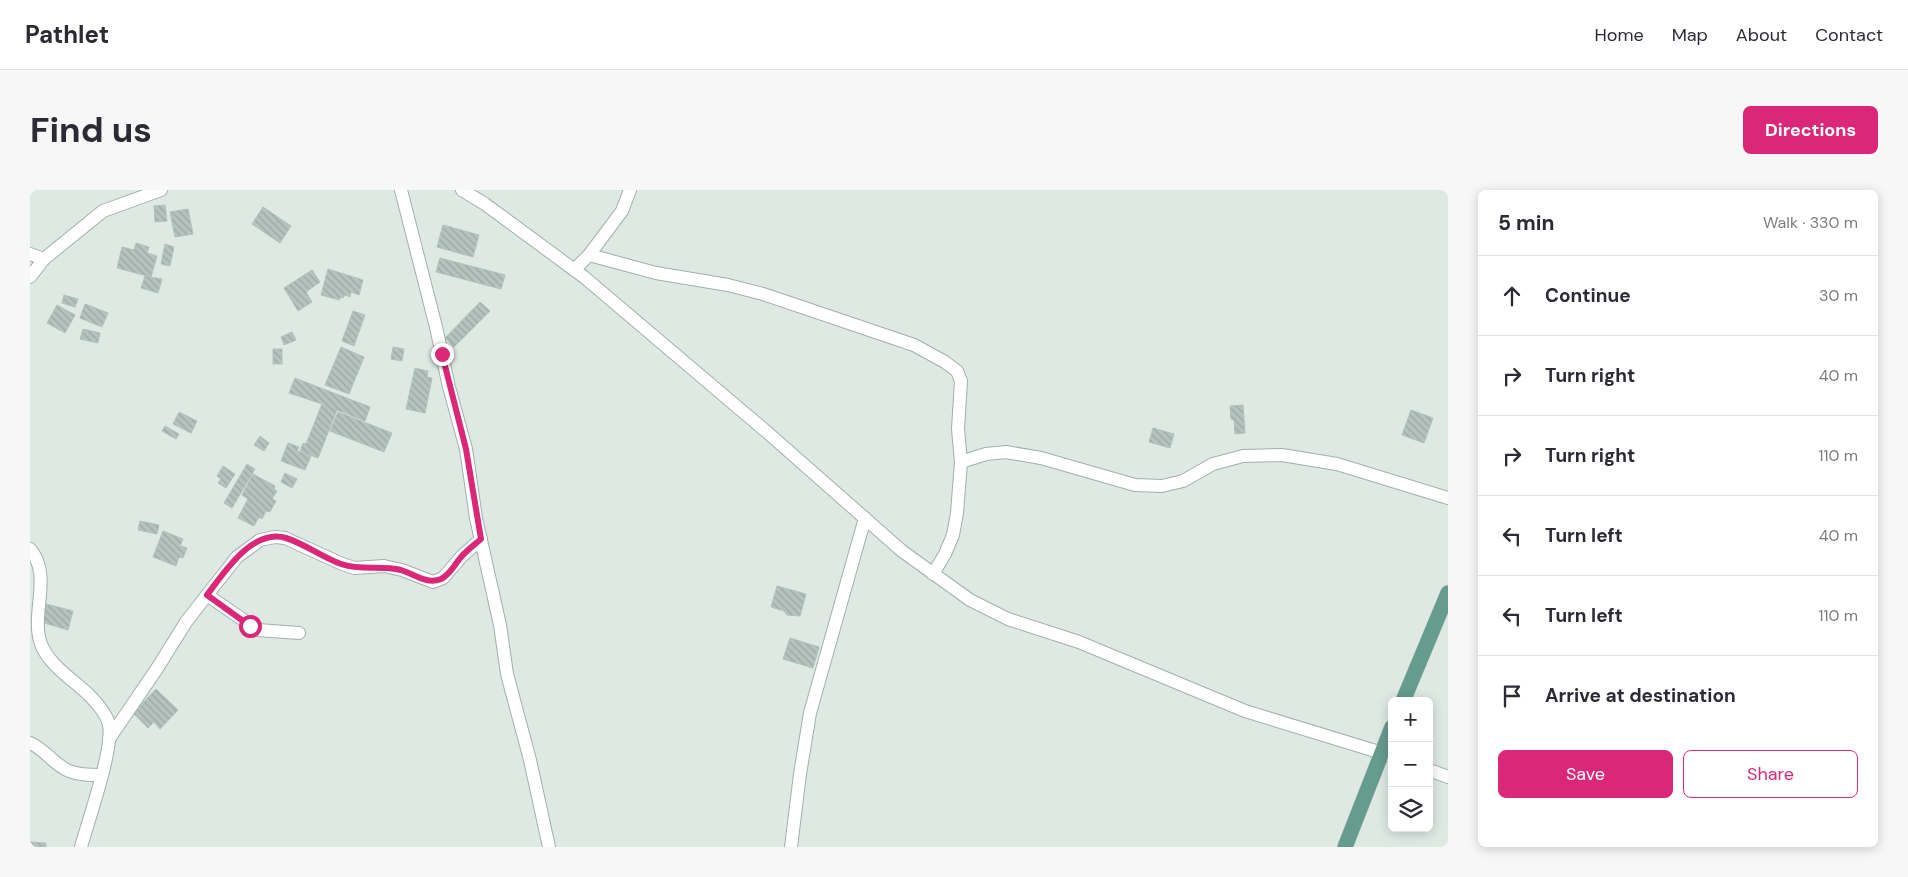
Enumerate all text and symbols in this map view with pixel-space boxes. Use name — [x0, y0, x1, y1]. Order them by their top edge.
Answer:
text: Pathlet — [25, 19, 109, 50]
text: Home — [1594, 23, 1644, 47]
text: Map — [1672, 23, 1708, 47]
text: About — [1736, 23, 1787, 47]
text: Contact — [1815, 23, 1883, 47]
button: Directions — [1743, 106, 1878, 154]
text: Find us — [30, 107, 152, 153]
text: 5 min — [1498, 209, 1554, 237]
text: Walk · 330 m — [1763, 212, 1858, 233]
icon: ahead — [1498, 282, 1526, 310]
text: Continue — [1545, 283, 1631, 308]
text: 30 m — [1819, 285, 1858, 306]
route end — [431, 343, 454, 366]
icon: right — [1498, 362, 1526, 390]
text: Turn right — [1545, 363, 1635, 388]
text: 40 m — [1819, 365, 1858, 386]
icon: right — [1498, 442, 1526, 470]
text: Turn right — [1545, 443, 1635, 468]
text: 110 m — [1819, 445, 1858, 466]
icon: left — [1498, 522, 1526, 550]
text: Turn left — [1545, 523, 1623, 548]
text: 40 m — [1819, 525, 1858, 546]
icon: left — [1498, 602, 1526, 630]
text: Turn left — [1545, 603, 1623, 628]
text: 110 m — [1819, 605, 1858, 626]
route start — [239, 615, 262, 638]
icon: arrive — [1498, 682, 1526, 710]
text: Arrive at destination — [1545, 683, 1736, 708]
map controls — [1388, 697, 1433, 832]
button: + — [1388, 697, 1433, 742]
button: − — [1388, 742, 1433, 787]
button: Save — [1498, 750, 1673, 798]
button: Share — [1683, 750, 1858, 798]
button: layers — [1388, 787, 1433, 832]

